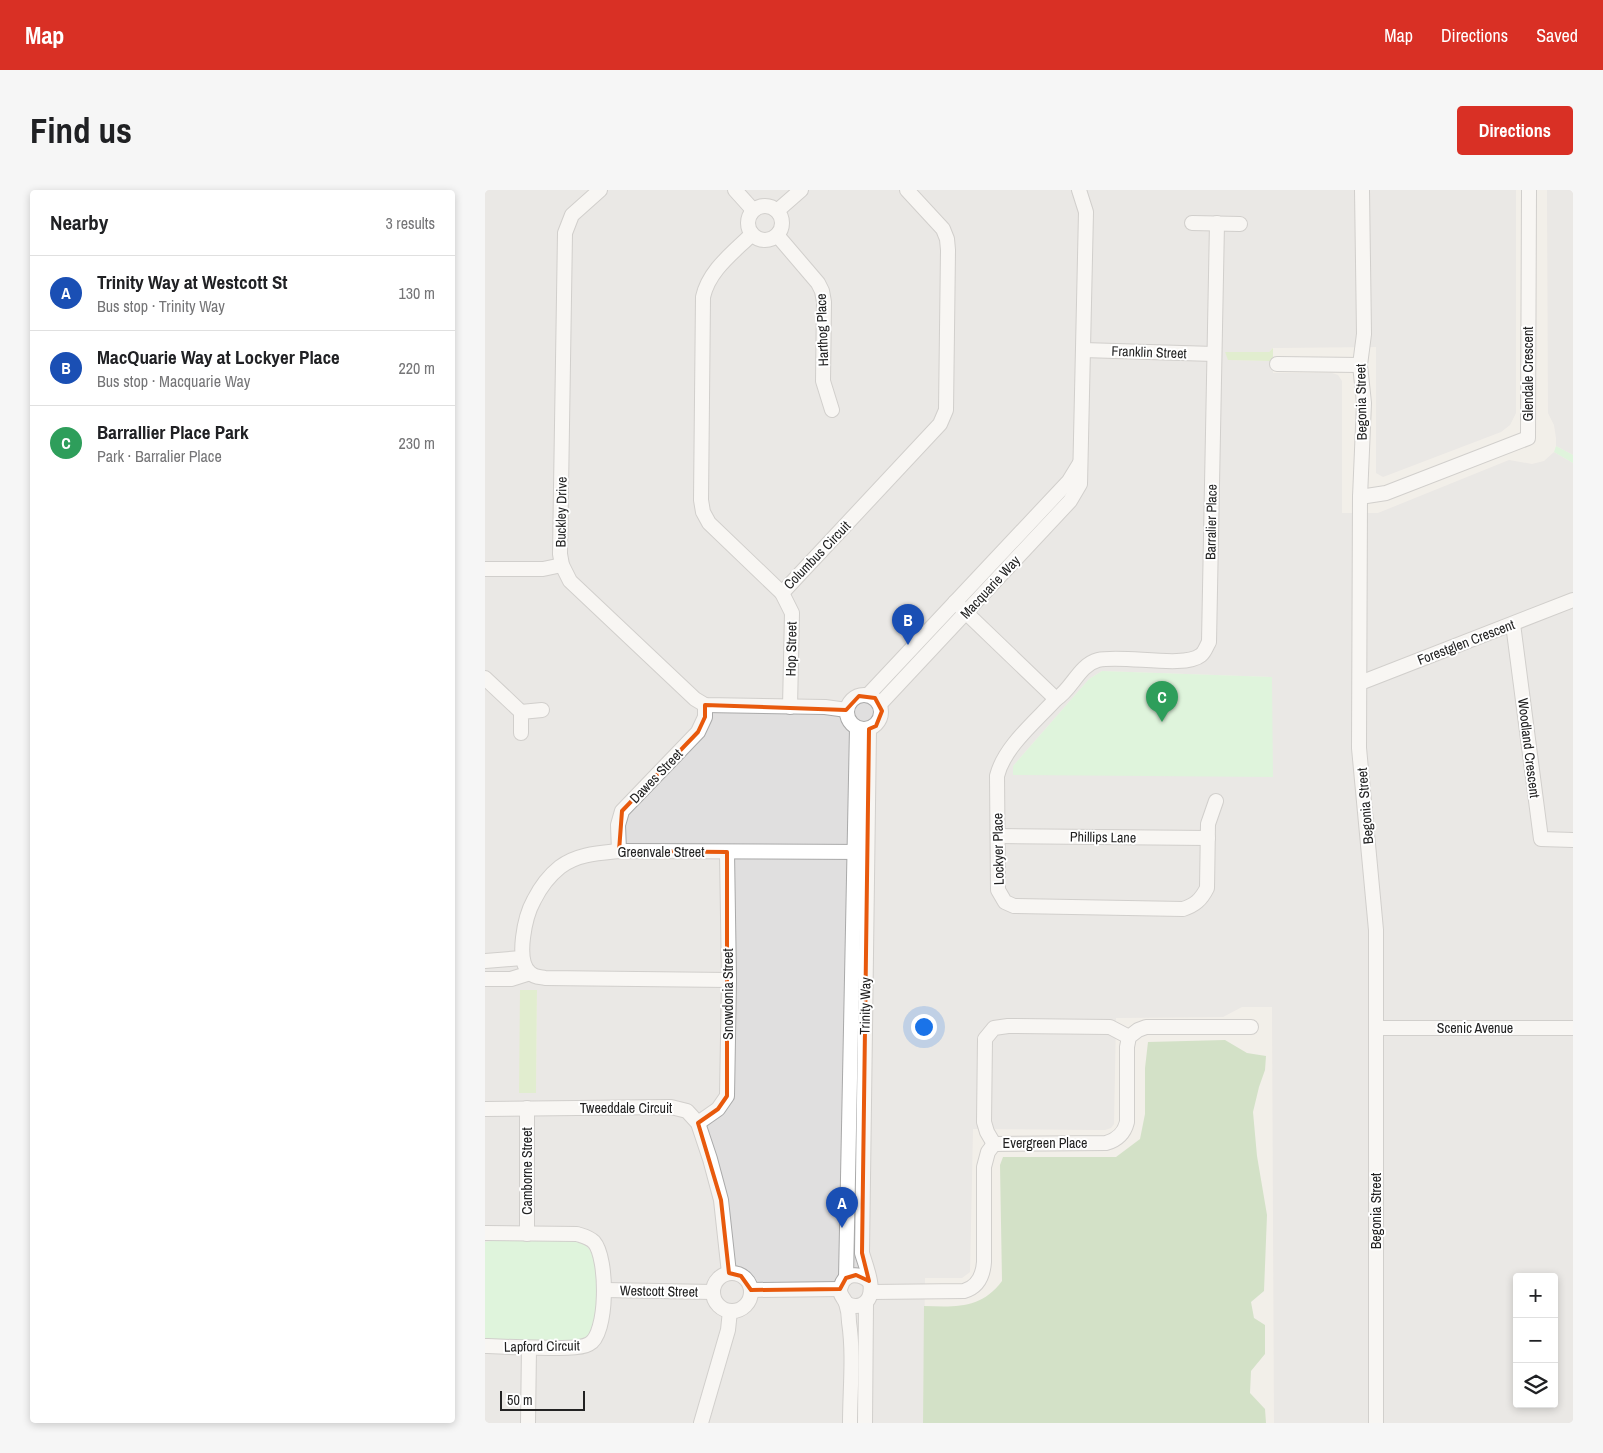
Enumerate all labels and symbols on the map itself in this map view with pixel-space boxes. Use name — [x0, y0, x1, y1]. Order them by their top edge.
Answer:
street label: Harthog Place — [812, 293, 832, 367]
street label: Glendale Crescent — [1519, 326, 1537, 422]
street label: Franklin Street — [1111, 342, 1187, 362]
street label: Begonia Street — [1351, 364, 1371, 440]
street label: Buckley Drive — [551, 476, 571, 548]
street label: Barralier Place — [1201, 484, 1221, 560]
street label: Columbus Circuit — [780, 517, 854, 593]
street label: Macquarie Way — [956, 551, 1024, 622]
pin: B — [892, 604, 924, 645]
street label: Forestglen Crescent — [1415, 615, 1517, 669]
street label: Hop Street — [782, 621, 800, 677]
pin: C — [1146, 681, 1178, 722]
street label: Woodland Crescent — [1514, 697, 1544, 799]
street label: Dawes Street — [626, 745, 686, 807]
street label: Begonia Street — [1353, 767, 1377, 845]
street label: Lockyer Place — [988, 813, 1008, 885]
street label: Phillips Lane — [1070, 827, 1136, 847]
street label: Greenvale Street — [618, 843, 704, 861]
street label: Snowdonia Street — [719, 948, 737, 1040]
street label: Trinity Way — [855, 977, 875, 1035]
your location — [911, 1014, 937, 1040]
street label: Scenic Avenue — [1437, 1019, 1513, 1037]
street label: Tweeddale Circuit — [580, 1099, 672, 1117]
street label: Camborne Street — [518, 1127, 536, 1215]
street label: Evergreen Place — [1003, 1134, 1087, 1152]
street label: Begonia Street — [1367, 1173, 1385, 1249]
pin: A — [826, 1187, 858, 1228]
street label: Westcott Street — [620, 1281, 698, 1301]
street label: Lapford Circuit — [504, 1336, 580, 1356]
scale bar — [500, 1388, 585, 1411]

